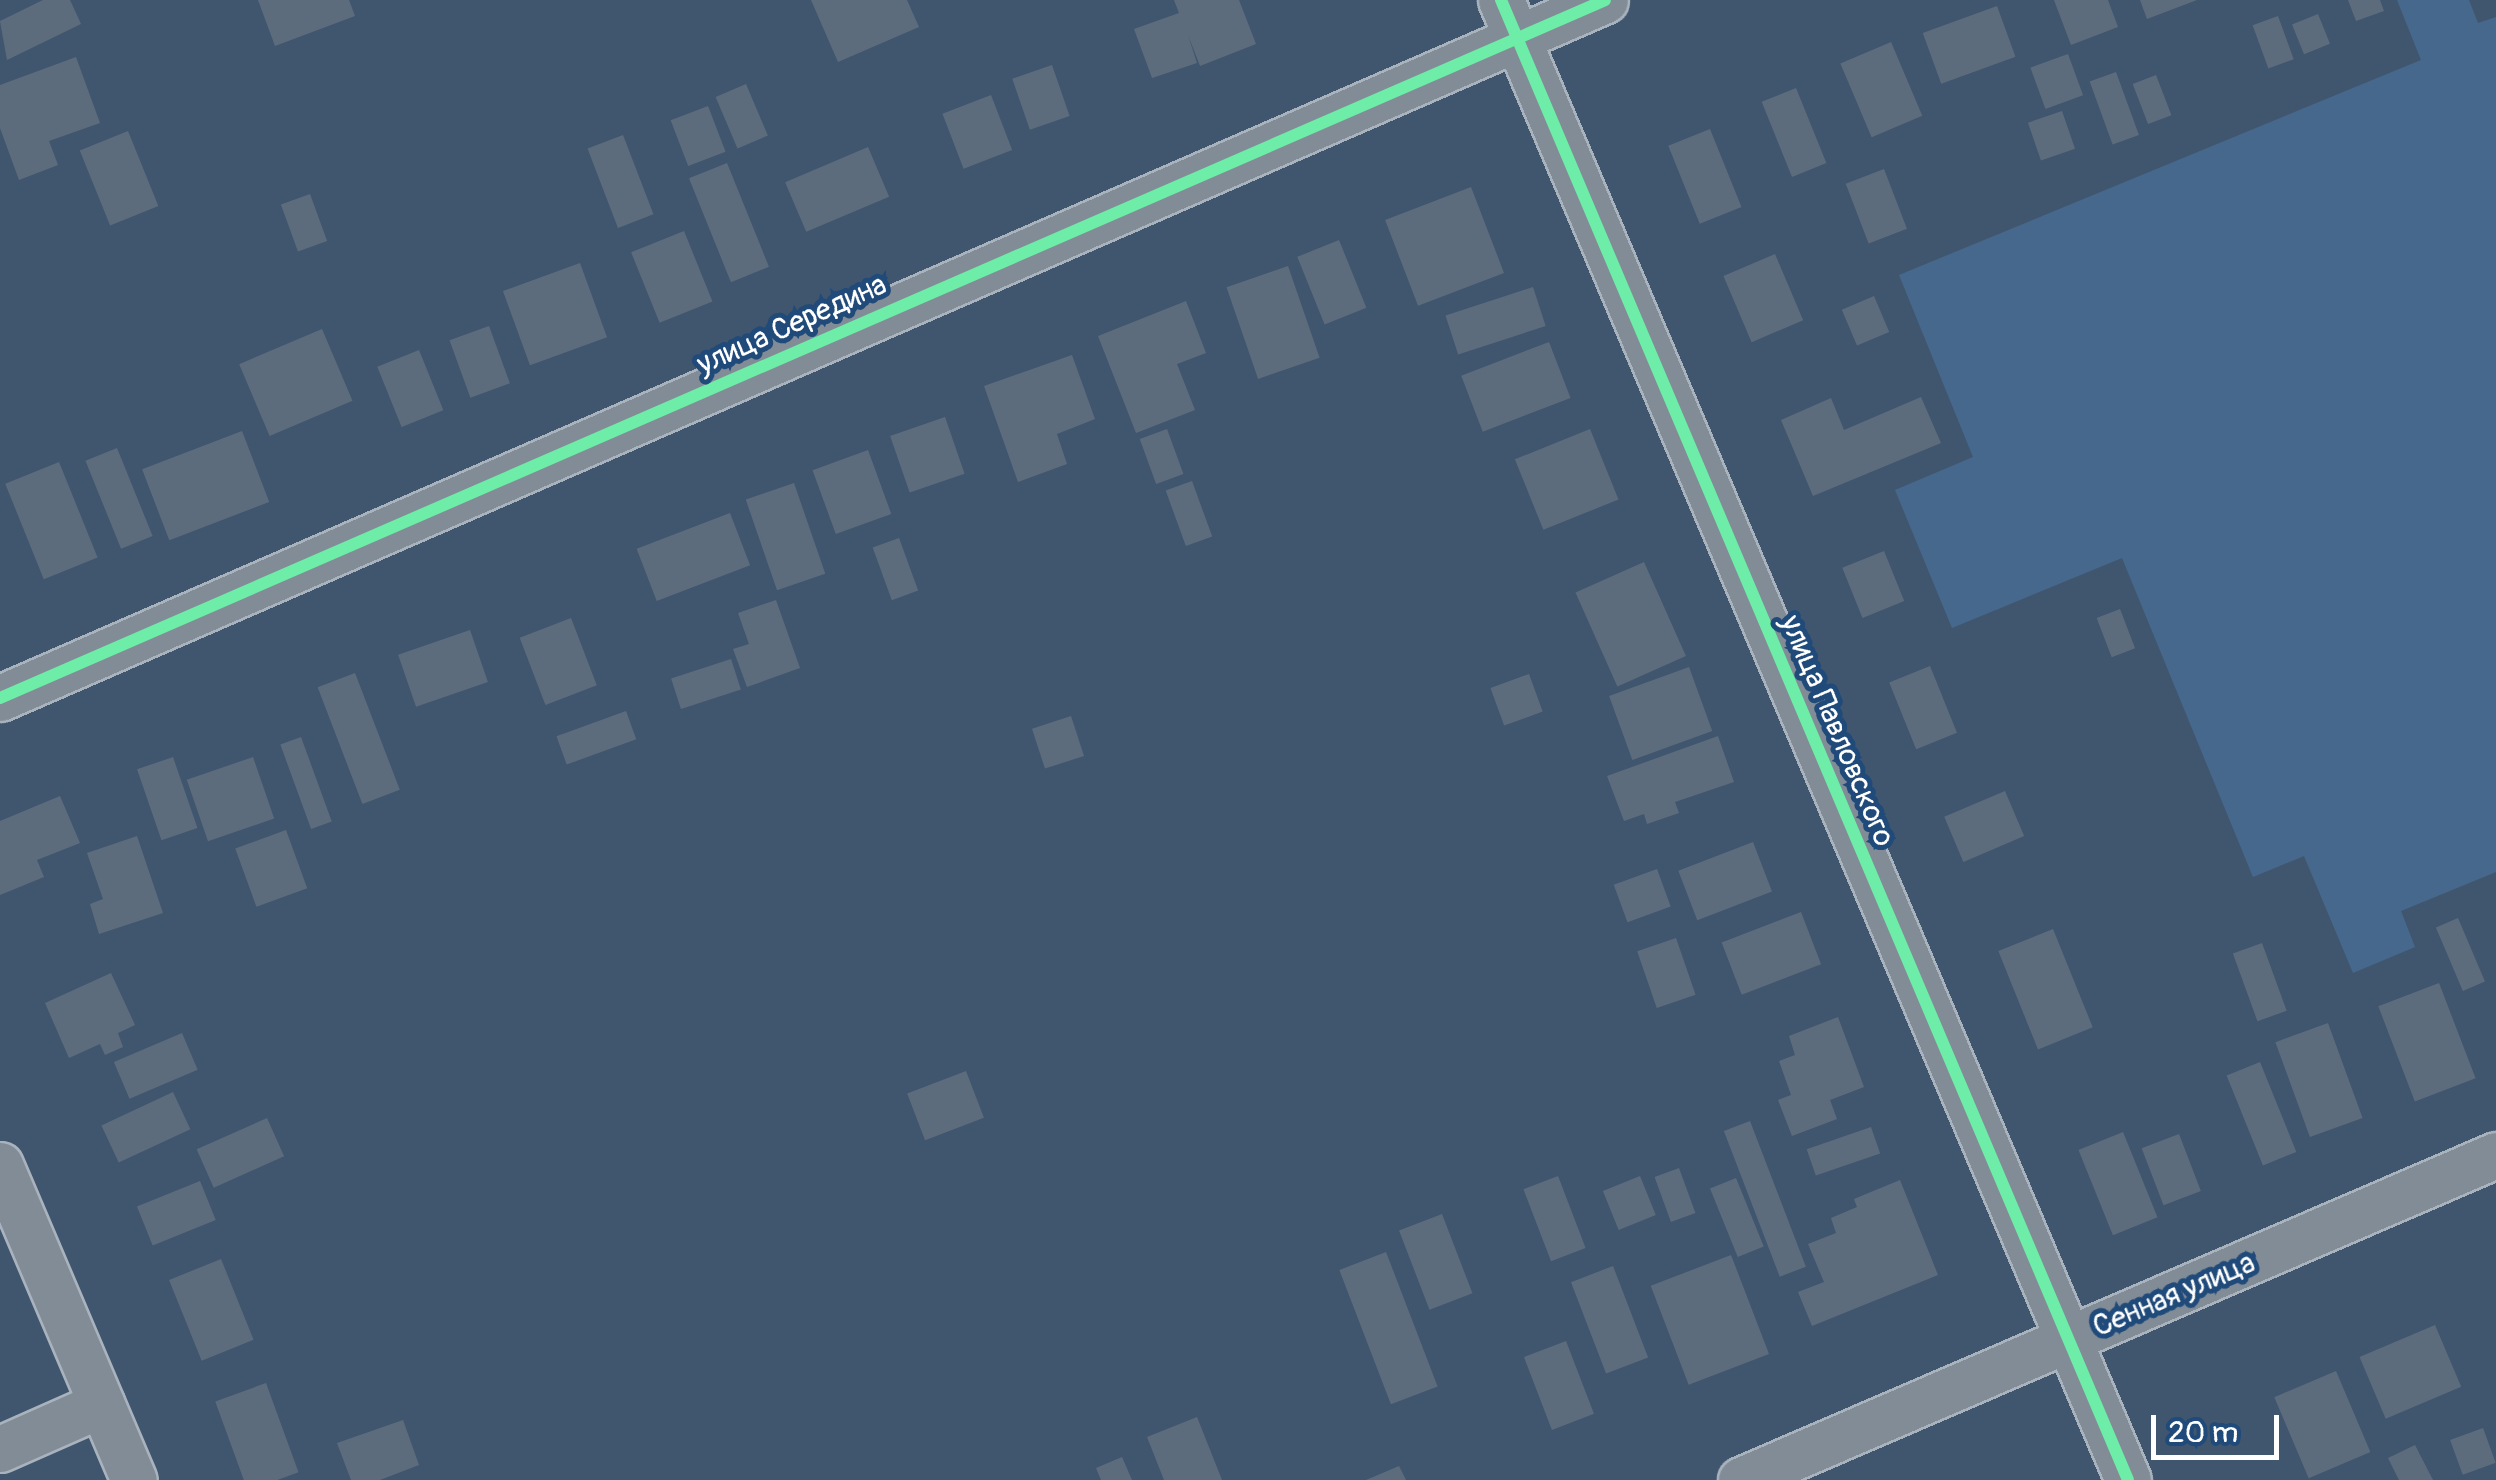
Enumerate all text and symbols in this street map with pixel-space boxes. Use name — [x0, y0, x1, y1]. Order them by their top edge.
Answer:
street label: улица Середина — [692, 267, 892, 383]
street label: улица Павловского — [1772, 610, 1902, 852]
street label: Сенная улица — [2088, 1245, 2260, 1345]
scale bar — [2156, 1395, 2284, 1457]
text: 20 m — [2168, 1414, 2238, 1451]

